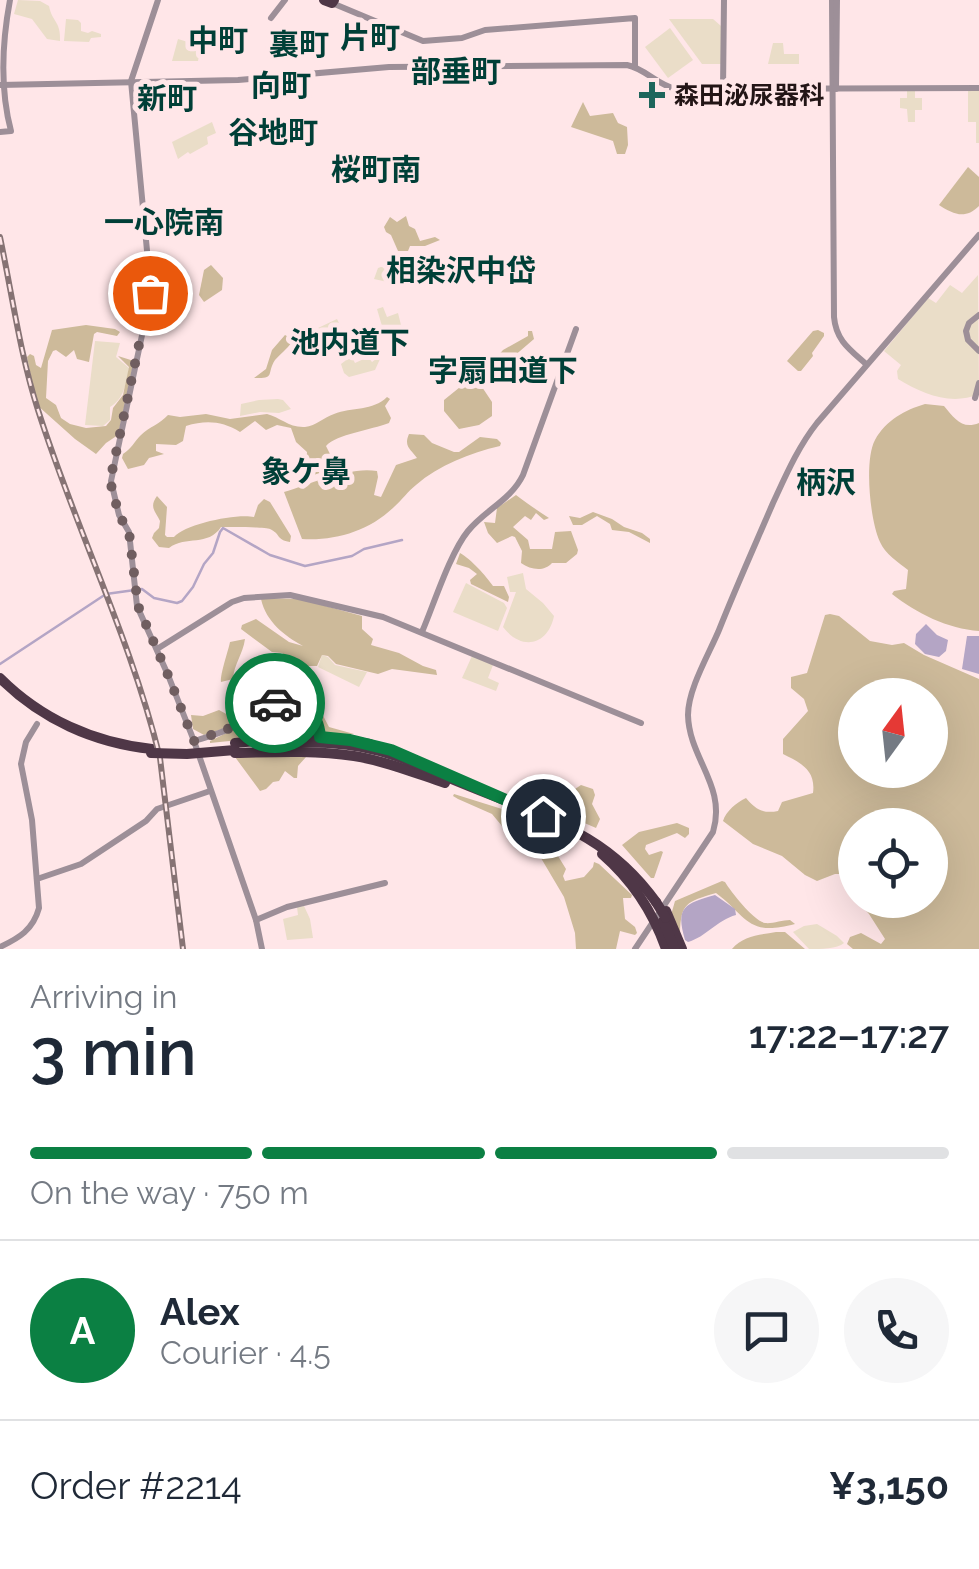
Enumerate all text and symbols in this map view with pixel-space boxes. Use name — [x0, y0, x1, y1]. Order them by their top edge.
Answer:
district label: 片町 — [340, 20, 400, 55]
district label: 中町 — [188, 23, 248, 58]
district label: 裏町 — [269, 27, 329, 62]
district label: 部垂町 — [411, 54, 501, 89]
district label: 向町 — [251, 68, 311, 103]
place label: 森田泌尿器科 — [674, 80, 824, 110]
district label: 新町 — [137, 81, 197, 116]
marker: 森田泌尿器科 — [639, 82, 665, 108]
district label: 谷地町 — [228, 115, 318, 150]
district label: 桜町南 — [331, 152, 421, 187]
district label: 一心院南 — [104, 205, 224, 240]
pin — [108, 251, 193, 336]
district label: 相染沢中岱 — [386, 253, 536, 288]
icon: bag — [123, 266, 178, 321]
district label: 池内道下 — [290, 325, 410, 360]
district label: 字扇田道下 — [428, 353, 578, 388]
district label: 象ケ鼻 — [261, 454, 351, 489]
district label: 柄沢 — [796, 465, 856, 500]
courier — [225, 653, 325, 753]
icon: car — [248, 676, 303, 731]
north arrow — [838, 678, 948, 788]
map controls — [838, 678, 948, 918]
pin — [501, 774, 586, 859]
icon: home — [516, 789, 571, 844]
button: locate — [838, 808, 948, 918]
text: Arriving in — [30, 978, 177, 1015]
text: 17:22–17:27 — [749, 1012, 949, 1057]
text: 3 min — [30, 1014, 197, 1090]
text: On the way · 750 m — [30, 1174, 309, 1211]
button: chat — [714, 1278, 819, 1383]
button: phone — [844, 1278, 949, 1383]
text: Alex — [160, 1289, 240, 1334]
text: A — [70, 1308, 95, 1353]
text: Courier · 4.5 — [160, 1334, 331, 1371]
text: Order #2214 — [30, 1463, 242, 1508]
text: ¥3,150 — [829, 1463, 949, 1508]

